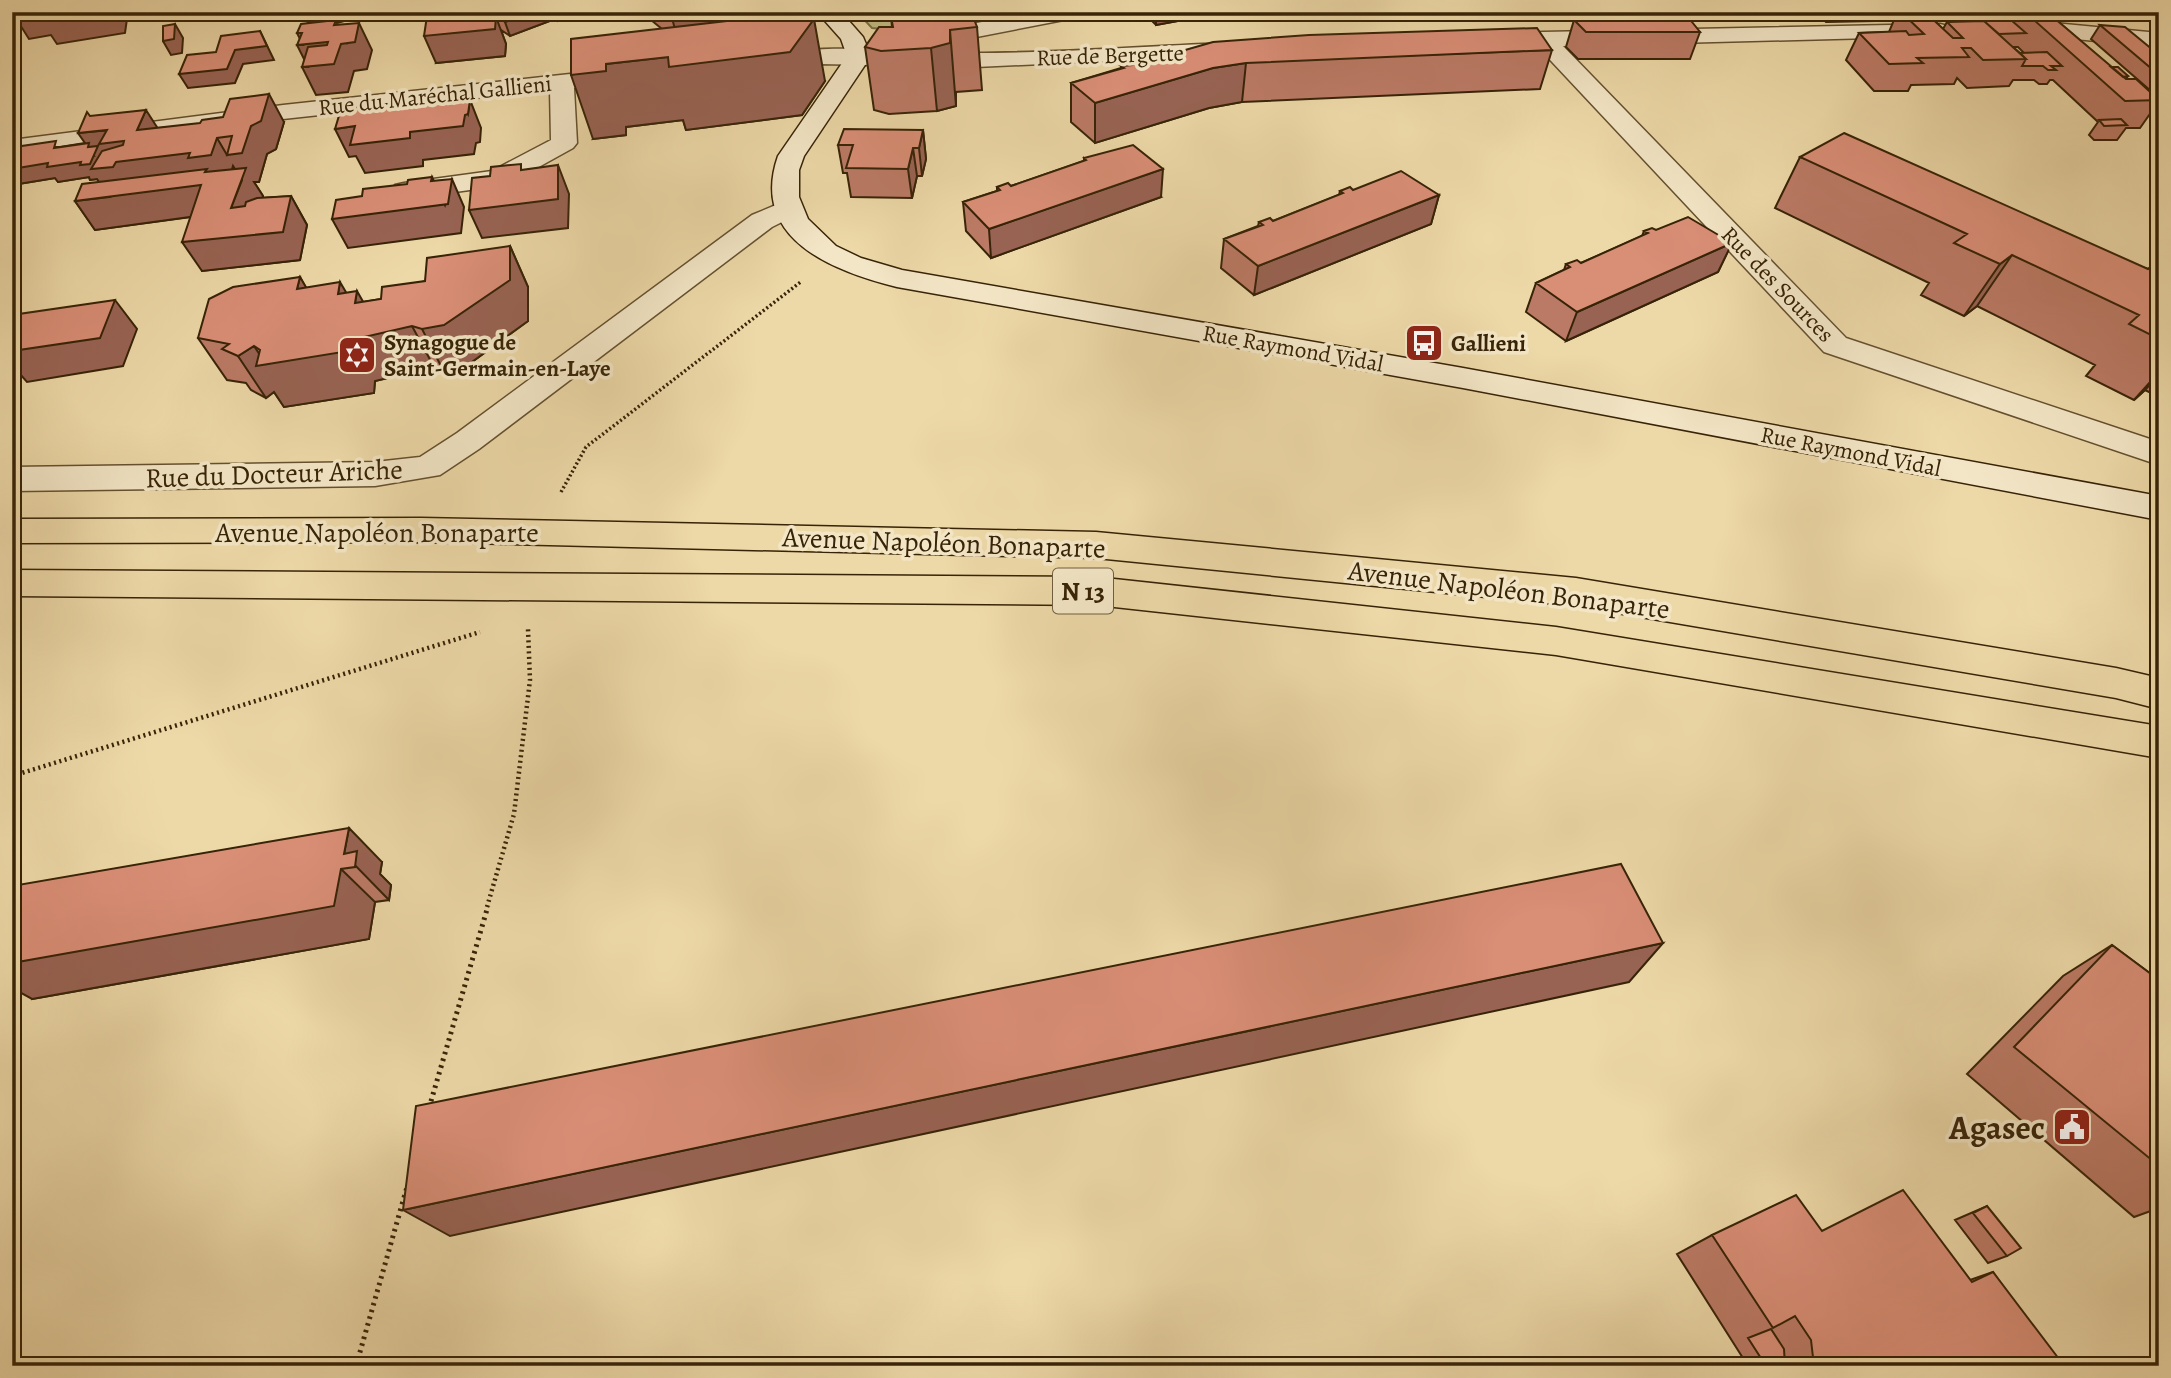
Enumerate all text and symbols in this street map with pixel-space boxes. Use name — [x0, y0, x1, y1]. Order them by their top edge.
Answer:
street label: Rue de Bergette — [1036, 37, 1184, 74]
street label: Rue du Maréchal Gallieni — [317, 68, 553, 123]
street label: Rue des Sources — [1714, 220, 1841, 349]
street label: Rue Raymond Vidal — [1200, 317, 1386, 380]
bus stop icon: Gallieni — [1403, 322, 1445, 364]
place label: Synagogue de Saint-Germain-en-Laye — [384, 327, 611, 384]
place label: Gallieni — [1451, 328, 1526, 359]
synagogue icon: Synagogue de Saint-Germain-en-Laye — [336, 334, 378, 376]
street label: Rue Raymond Vidal — [1758, 419, 1944, 484]
street label: Rue du Docteur Ariche — [145, 451, 403, 497]
street label: Avenue Napoléon Bonaparte — [214, 514, 539, 552]
street label: Avenue Napoléon Bonaparte — [781, 518, 1106, 568]
street label: Avenue Napoléon Bonaparte — [1345, 551, 1672, 629]
road number: N 13 — [1053, 568, 1113, 614]
place label: Agasec — [1948, 1105, 2045, 1150]
public building icon: Agasec — [2051, 1106, 2093, 1148]

